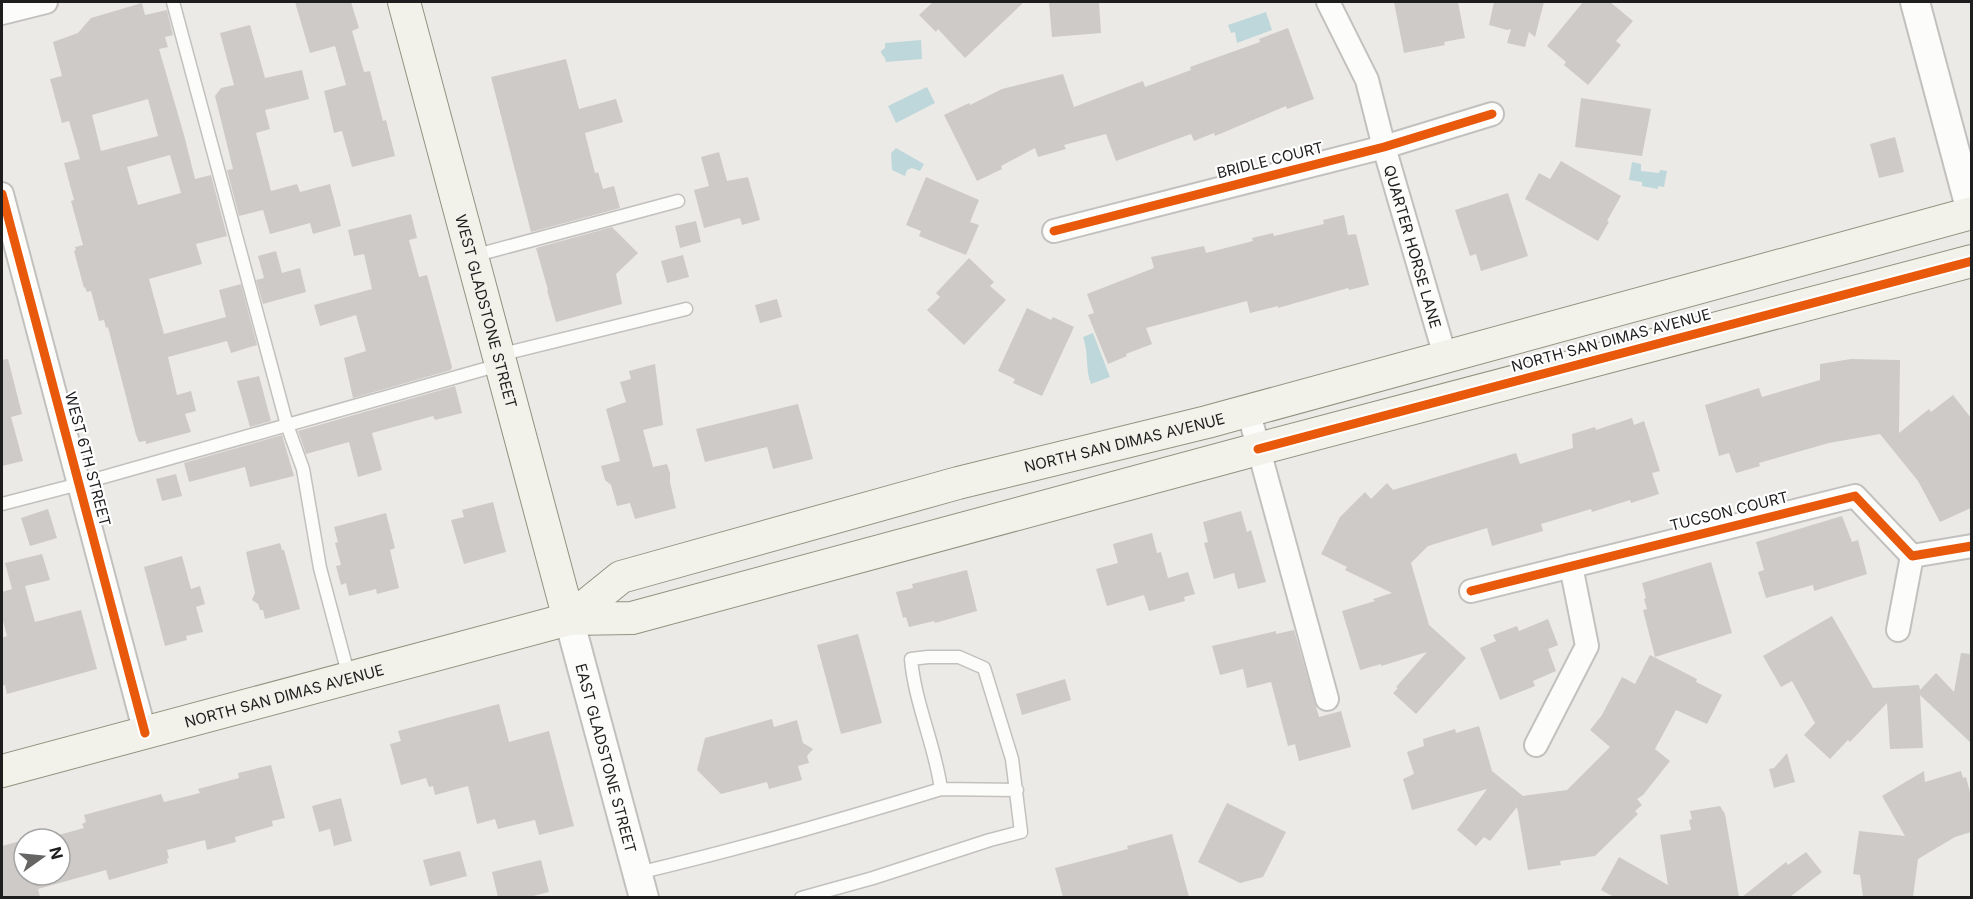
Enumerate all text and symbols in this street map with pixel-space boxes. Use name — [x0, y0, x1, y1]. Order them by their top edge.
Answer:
street label: BRIDLE COURT — [1215, 138, 1325, 182]
street label: QUARTER HORSE LANE — [1380, 163, 1446, 330]
street label: WEST GLADSTONE STREET — [452, 212, 522, 410]
street label: NORTH SAN DIMAS AVENUE — [1509, 304, 1713, 376]
street label: WEST 6TH STREET — [61, 390, 115, 528]
street label: NORTH SAN DIMAS AVENUE — [1022, 408, 1227, 476]
street label: TUCSON COURT — [1668, 487, 1790, 535]
street label: NORTH SAN DIMAS AVENUE — [182, 660, 386, 731]
street label: EAST GLADSTONE STREET — [572, 661, 641, 855]
north arrow — [12, 827, 72, 887]
text: N — [45, 845, 68, 862]

